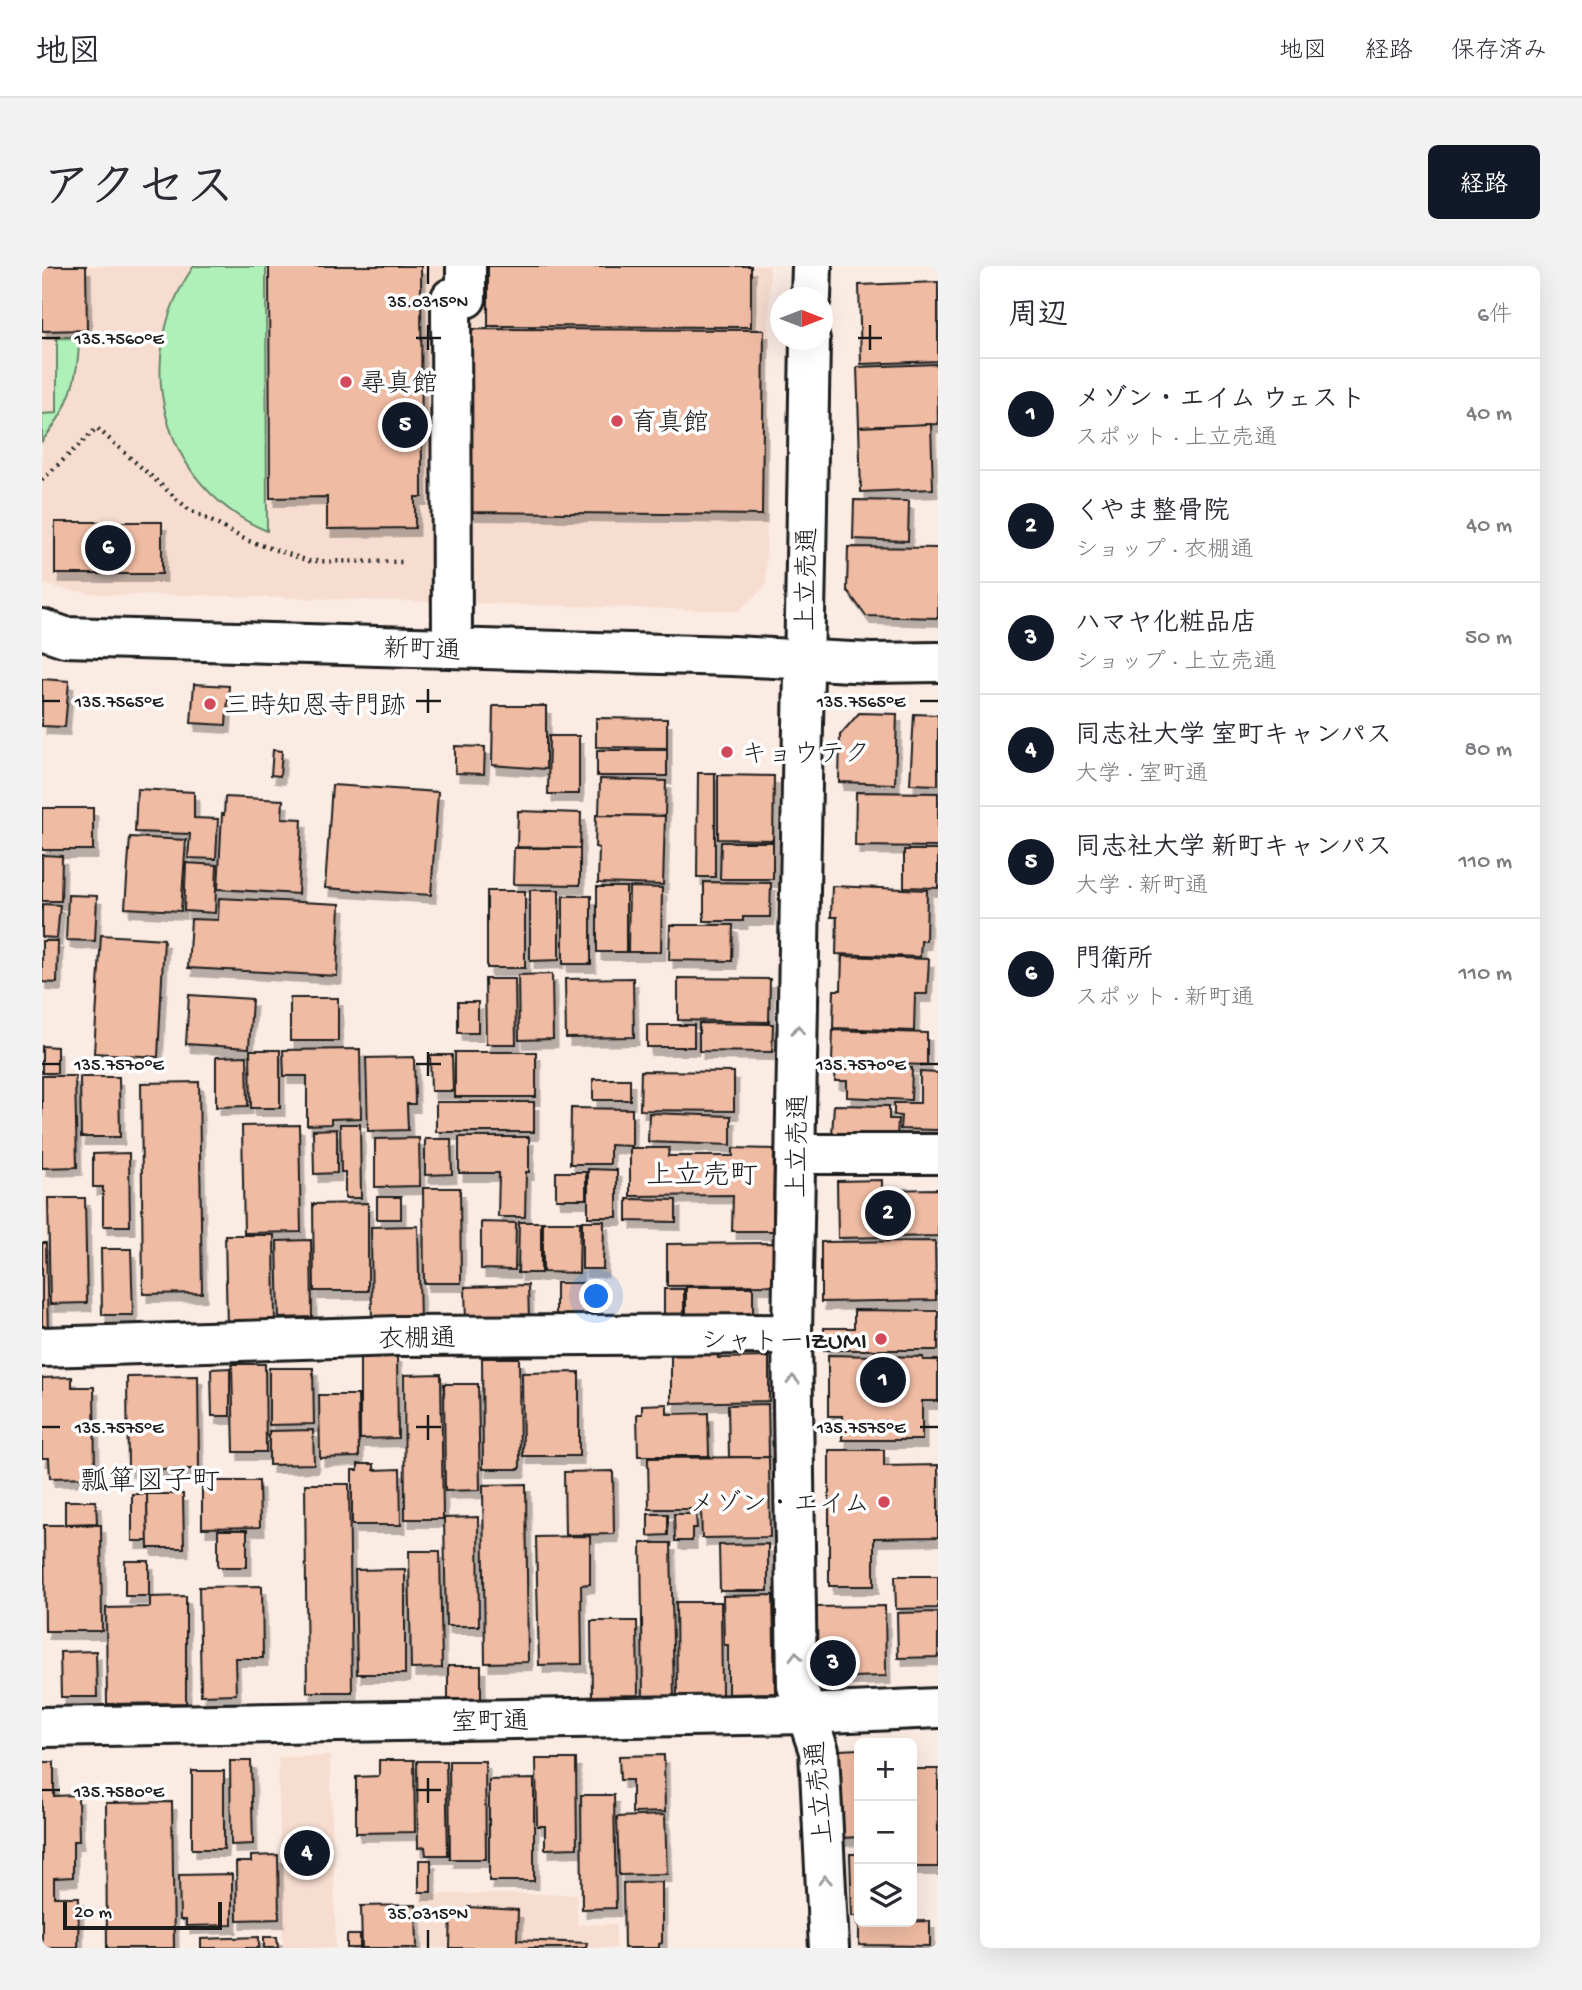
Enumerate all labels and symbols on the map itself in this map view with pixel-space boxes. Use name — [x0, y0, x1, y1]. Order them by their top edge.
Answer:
north arrow — [770, 287, 833, 350]
text: 35.0315°N — [387, 293, 468, 314]
text: 135.7560°E — [73, 330, 164, 351]
place label: 尋真館 — [360, 369, 438, 402]
marker: 尋真館 — [338, 374, 354, 390]
pin: 5 — [382, 399, 428, 451]
place label: 育真館 — [631, 408, 709, 441]
marker: 育真館 — [609, 413, 625, 429]
pin: 6 — [85, 522, 131, 574]
street label: 上立売通 — [792, 527, 826, 631]
street label: 新町通 — [382, 635, 461, 669]
place label: 三時知恩寺門跡 — [224, 691, 406, 724]
text: 135.7565°E — [74, 693, 164, 714]
text: 135.7565°E — [816, 693, 906, 714]
marker: 三時知恩寺門跡 — [202, 696, 218, 712]
place label: キョウテク — [741, 741, 870, 772]
marker: キョウテク — [719, 744, 735, 760]
one-way arrow — [791, 1024, 806, 1035]
text: 135.7570°E — [73, 1056, 165, 1077]
text: 135.7570°E — [815, 1056, 907, 1077]
street label: 上立売通 — [783, 1094, 817, 1198]
district label: 上立売町 — [646, 1160, 758, 1194]
pin: 2 — [865, 1187, 911, 1239]
your location — [579, 1279, 613, 1313]
street label: 衣棚通 — [378, 1324, 456, 1358]
place label: シャトーIZUMI — [701, 1328, 867, 1359]
marker: シャトーIZUMI — [873, 1331, 889, 1347]
pin: 1 — [860, 1354, 906, 1406]
one-way arrow — [785, 1374, 801, 1384]
text: 135.7575°E — [74, 1419, 164, 1440]
text: 135.7575°E — [816, 1419, 906, 1440]
district label: 瓢箪図子町 — [80, 1466, 220, 1500]
place label: メゾン・エイム — [689, 1489, 870, 1522]
marker: メゾン・エイム — [876, 1494, 892, 1510]
pin: 3 — [810, 1637, 856, 1689]
one-way arrow — [789, 1650, 804, 1661]
street label: 室町通 — [451, 1707, 529, 1741]
street label: 上立売通 — [802, 1739, 842, 1846]
text: 135.7580°E — [73, 1783, 165, 1804]
pin: 4 — [284, 1827, 330, 1879]
one-way arrow — [818, 1874, 833, 1885]
scale bar — [63, 1899, 222, 1931]
text: 35.0315°N — [387, 1905, 468, 1926]

